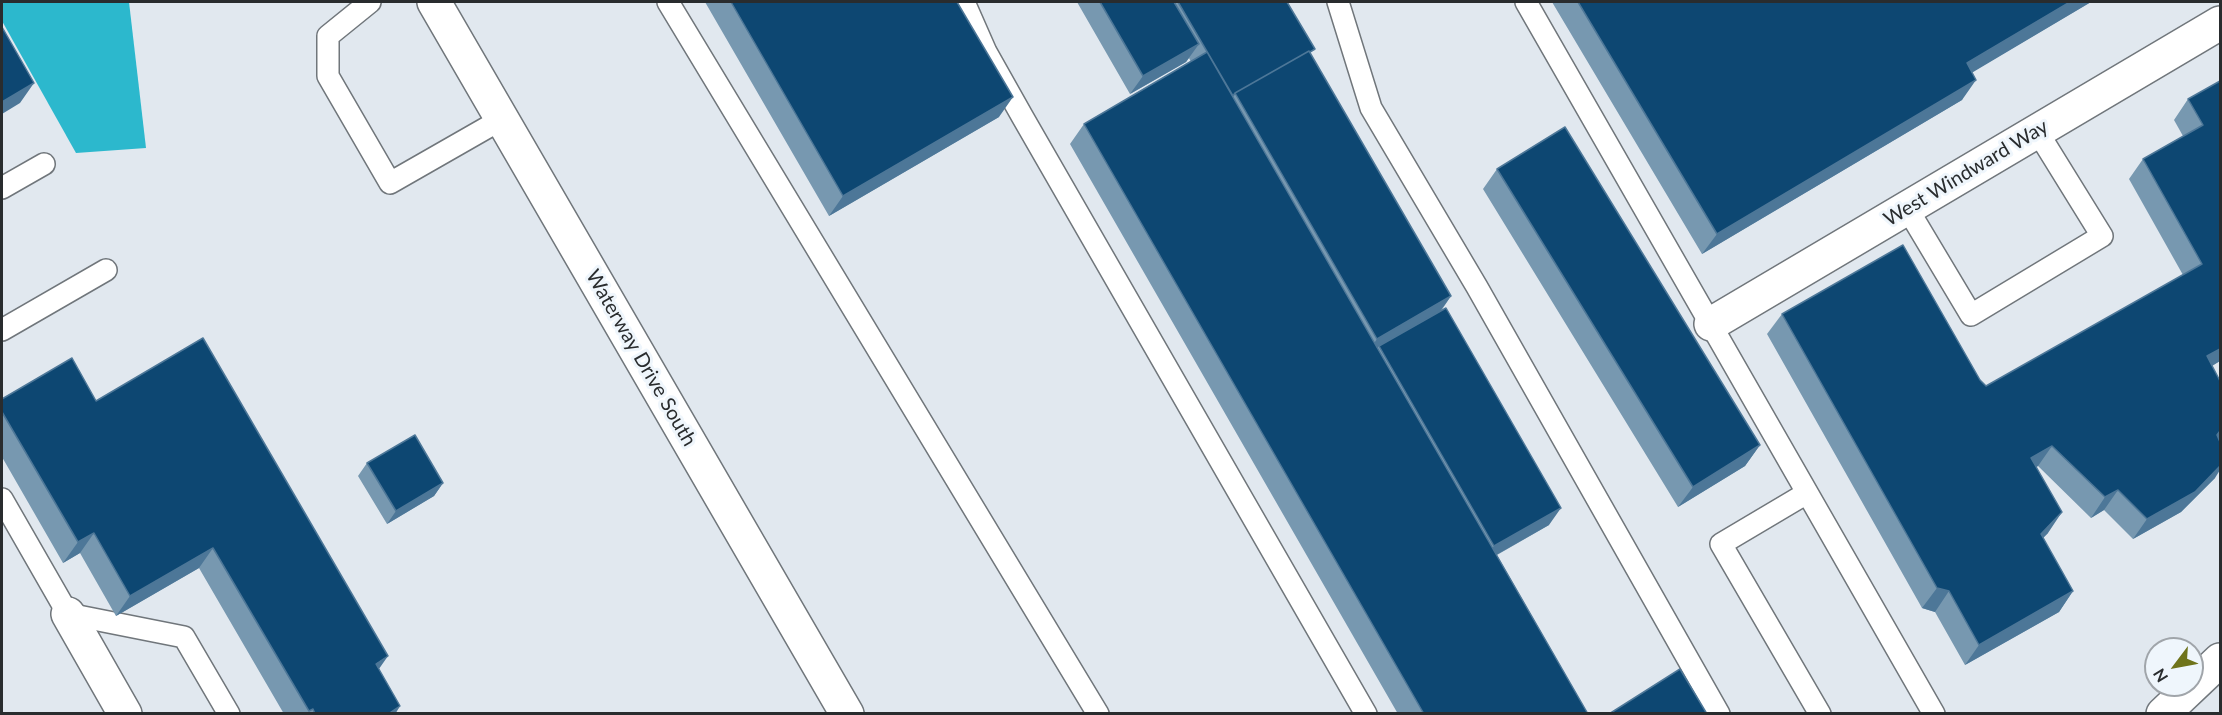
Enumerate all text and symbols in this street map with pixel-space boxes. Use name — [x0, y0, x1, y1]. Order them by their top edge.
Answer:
street label: West Windward Way — [1880, 115, 2052, 231]
street label: Waterway Drive South — [581, 266, 701, 450]
north arrow — [2144, 637, 2204, 697]
text: N — [2149, 665, 2171, 686]

